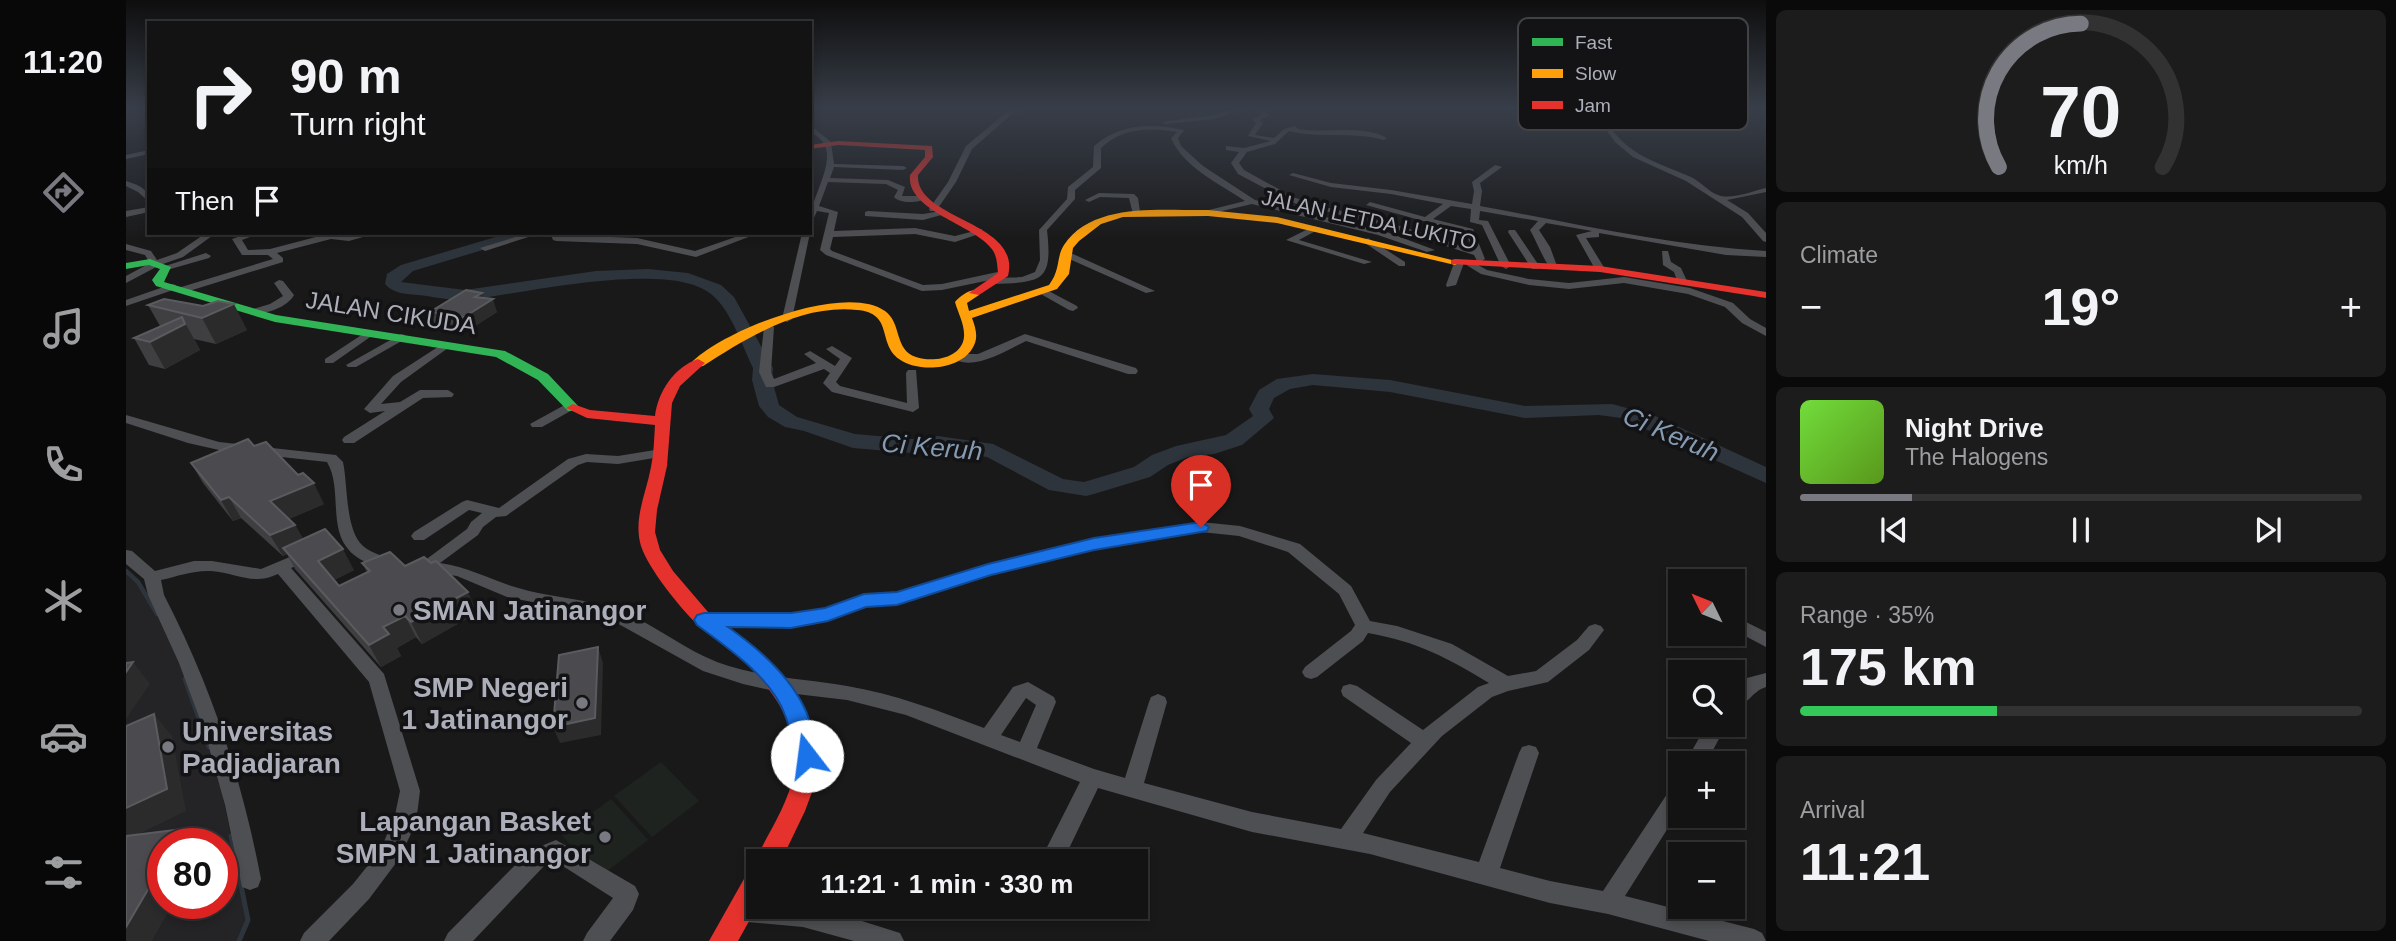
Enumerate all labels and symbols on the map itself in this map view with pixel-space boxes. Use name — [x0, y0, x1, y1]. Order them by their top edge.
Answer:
legend — [1518, 18, 1748, 130]
text: Fast — [1575, 32, 1613, 53]
text: Slow — [1575, 63, 1616, 84]
text: Jam — [1575, 95, 1611, 116]
street label: JALAN LETDA LUKITO — [1260, 185, 1479, 254]
street label: JALAN CIKUDA — [304, 286, 478, 339]
water label: Ci Keruh — [1619, 400, 1723, 468]
water label: Ci Keruh — [880, 428, 984, 466]
pin — [1171, 455, 1231, 527]
north arrow — [1668, 569, 1745, 646]
place label: SMAN Jatinangor — [413, 595, 646, 626]
marker: SMAN Jatinangor — [391, 602, 407, 618]
place label: SMP Negeri 1 Jatinangor — [402, 672, 568, 735]
marker: SMP Negeri 1 Jatinangor — [574, 695, 590, 711]
place label: Universitas Padjadjaran — [182, 716, 341, 779]
position arrow — [770, 719, 844, 793]
marker: Universitas Padjadjaran — [160, 739, 176, 755]
place label: Lapangan Basket SMPN 1 Jatinangor — [336, 806, 591, 869]
speed limit sign: 80 — [147, 828, 238, 919]
marker: Lapangan Basket SMPN 1 Jatinangor — [597, 829, 613, 845]

